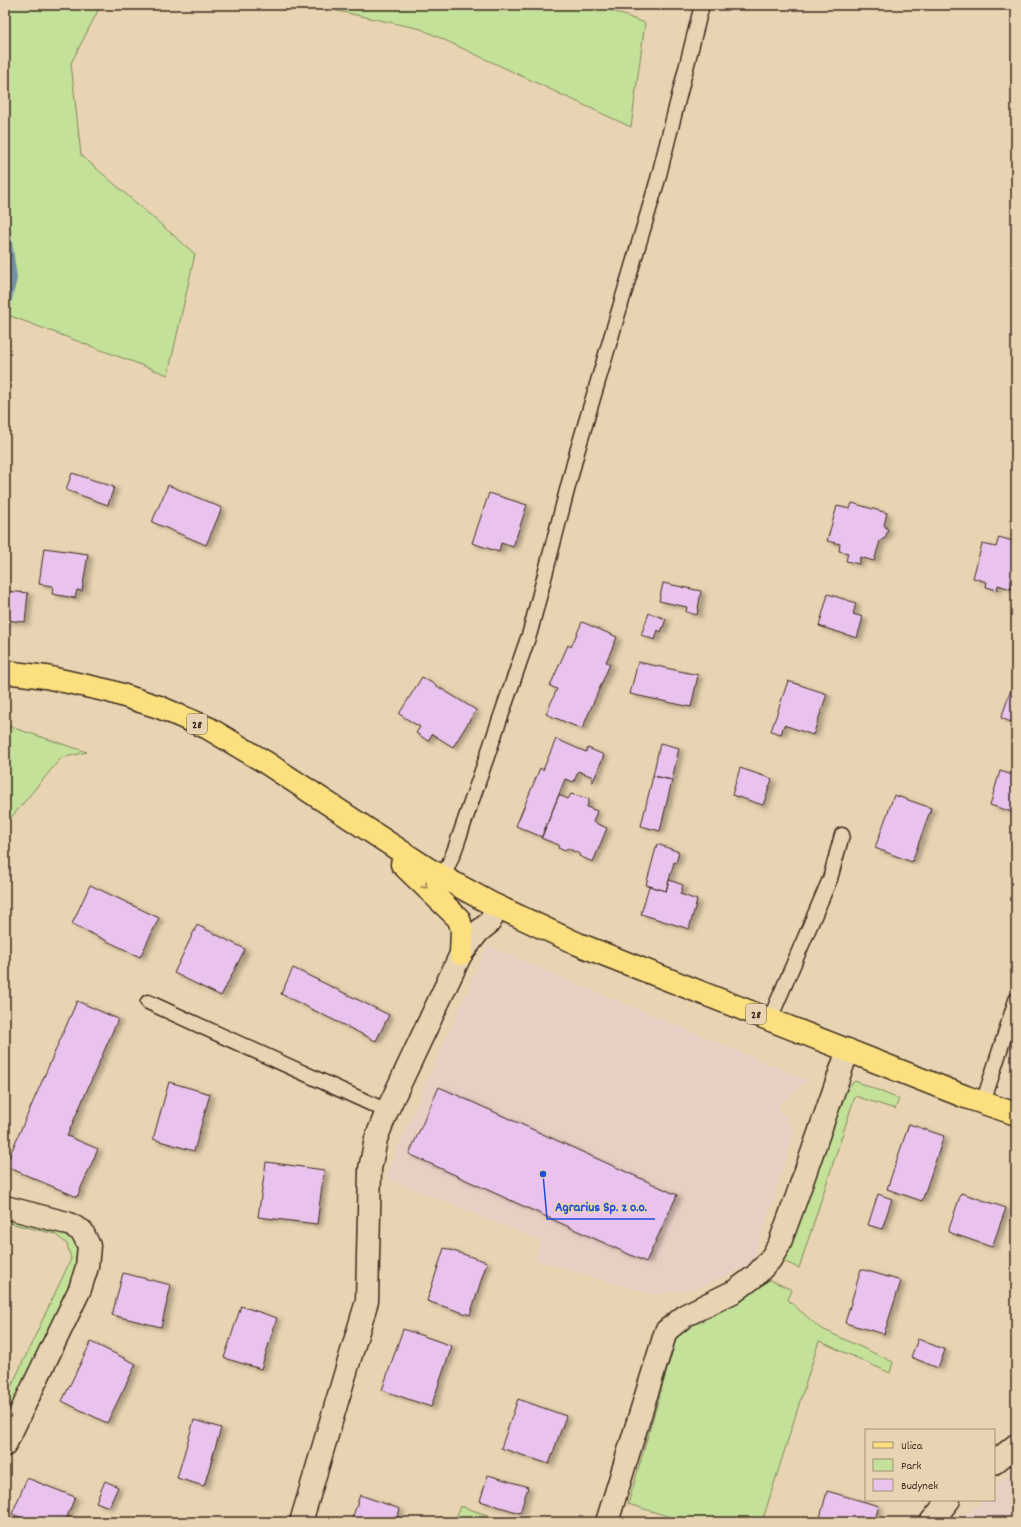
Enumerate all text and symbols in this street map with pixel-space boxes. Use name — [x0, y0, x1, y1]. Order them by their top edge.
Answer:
road number: 28 — [187, 714, 207, 734]
one-way arrow — [420, 882, 428, 889]
road number: 28 — [746, 1004, 766, 1024]
callout: Agrarius Sp. z o.o. — [547, 1193, 655, 1219]
text: Agrarius Sp. z o.o. — [555, 1198, 647, 1218]
legend — [865, 1429, 995, 1501]
text: Ulica — [901, 1438, 923, 1455]
text: Park — [901, 1458, 922, 1475]
text: Budynek — [901, 1478, 938, 1495]

